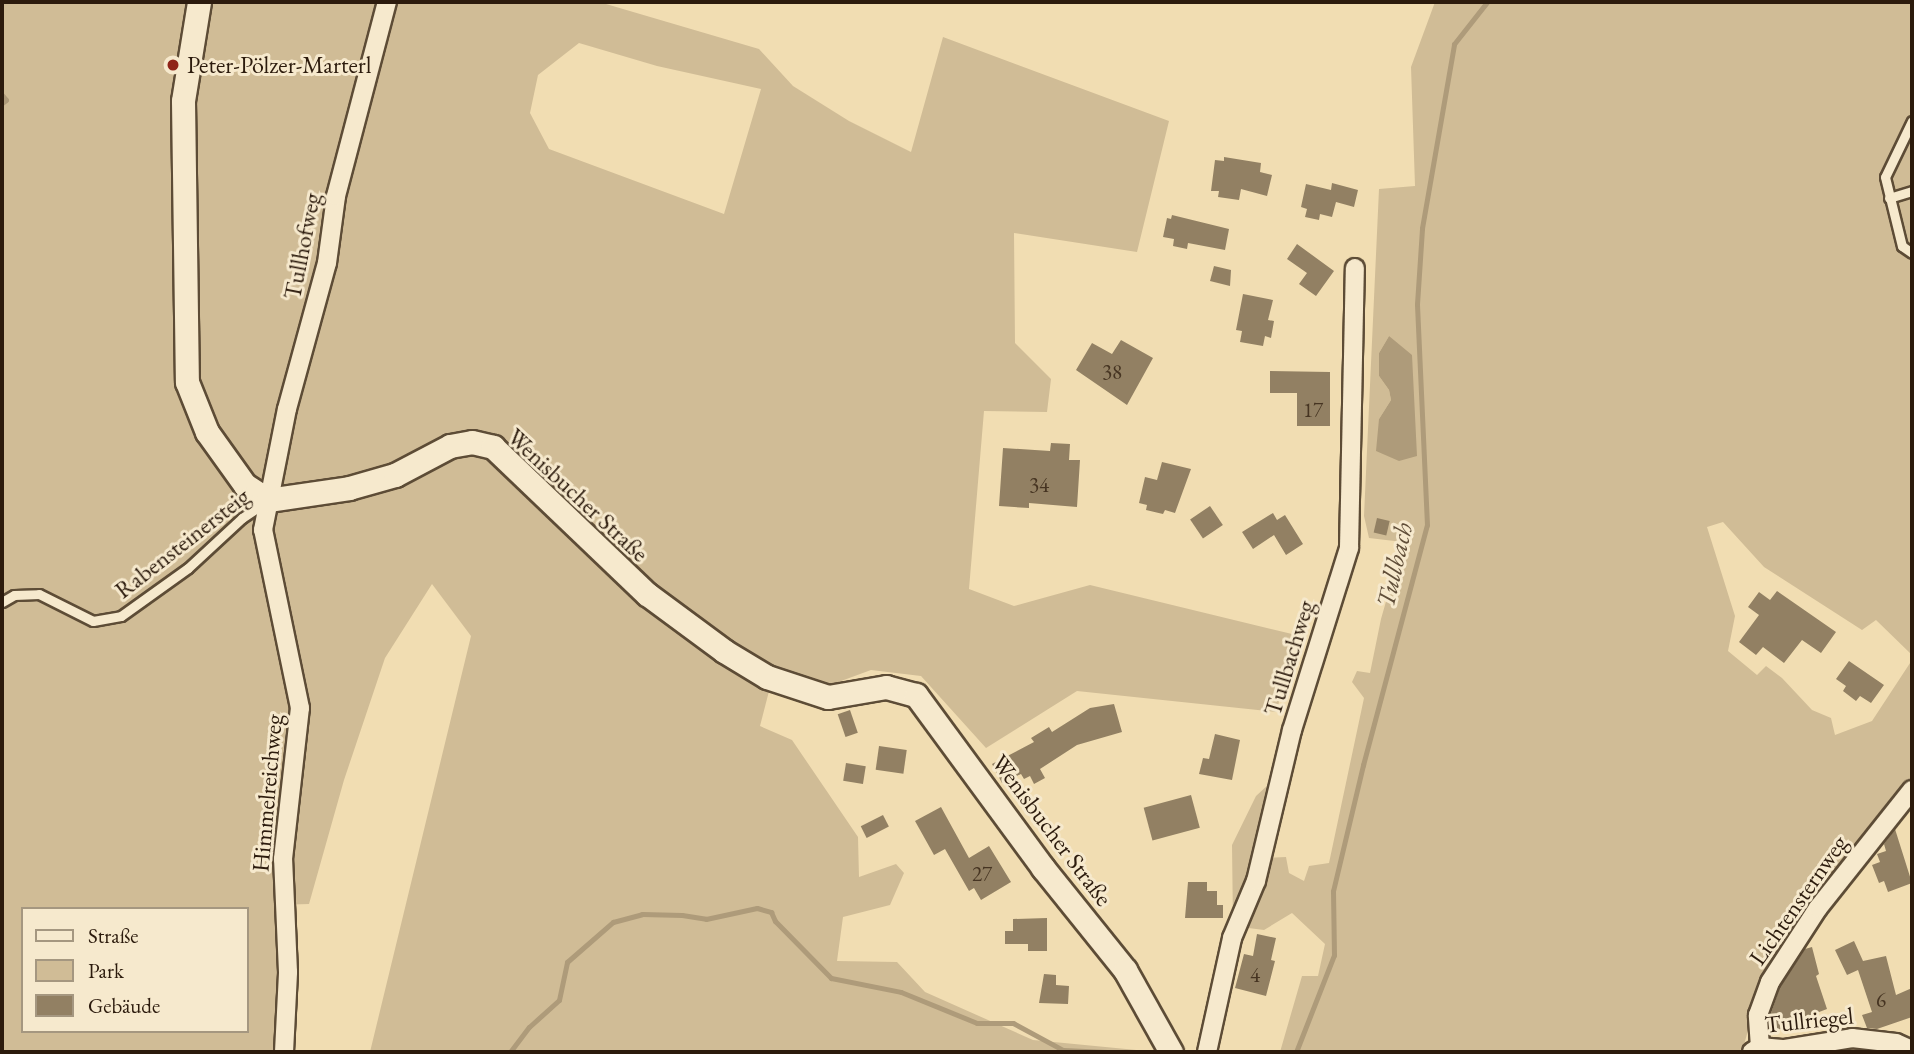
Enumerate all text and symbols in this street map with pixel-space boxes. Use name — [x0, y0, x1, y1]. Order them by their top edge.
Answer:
place label: Peter-Pölzer-Marterl — [187, 51, 372, 79]
marker: Peter-Pölzer-Marterl — [165, 57, 181, 73]
street label: Tullhofweg — [278, 190, 326, 302]
house number: 38 — [1102, 359, 1122, 385]
house number: 17 — [1303, 397, 1323, 423]
street label: Wenisbucher Straße — [502, 422, 654, 568]
house number: 34 — [1029, 472, 1049, 498]
street label: Rabensteinersteig — [109, 482, 255, 604]
water label: Tullbach — [1370, 519, 1420, 611]
street label: Tullbachweg — [1258, 597, 1320, 719]
street label: Himmelreichweg — [246, 713, 288, 873]
street label: Wenisbucher Straße — [986, 749, 1118, 911]
street label: Lichtensternweg — [1743, 829, 1853, 971]
house number: 27 — [972, 861, 992, 887]
legend — [21, 907, 248, 1033]
text: Straße — [88, 922, 139, 949]
text: Park — [88, 957, 124, 984]
house number: 4 — [1250, 962, 1260, 988]
house number: 6 — [1876, 987, 1886, 1013]
text: Gebäude — [88, 992, 160, 1019]
street label: Tullriegel — [1763, 1001, 1855, 1039]

